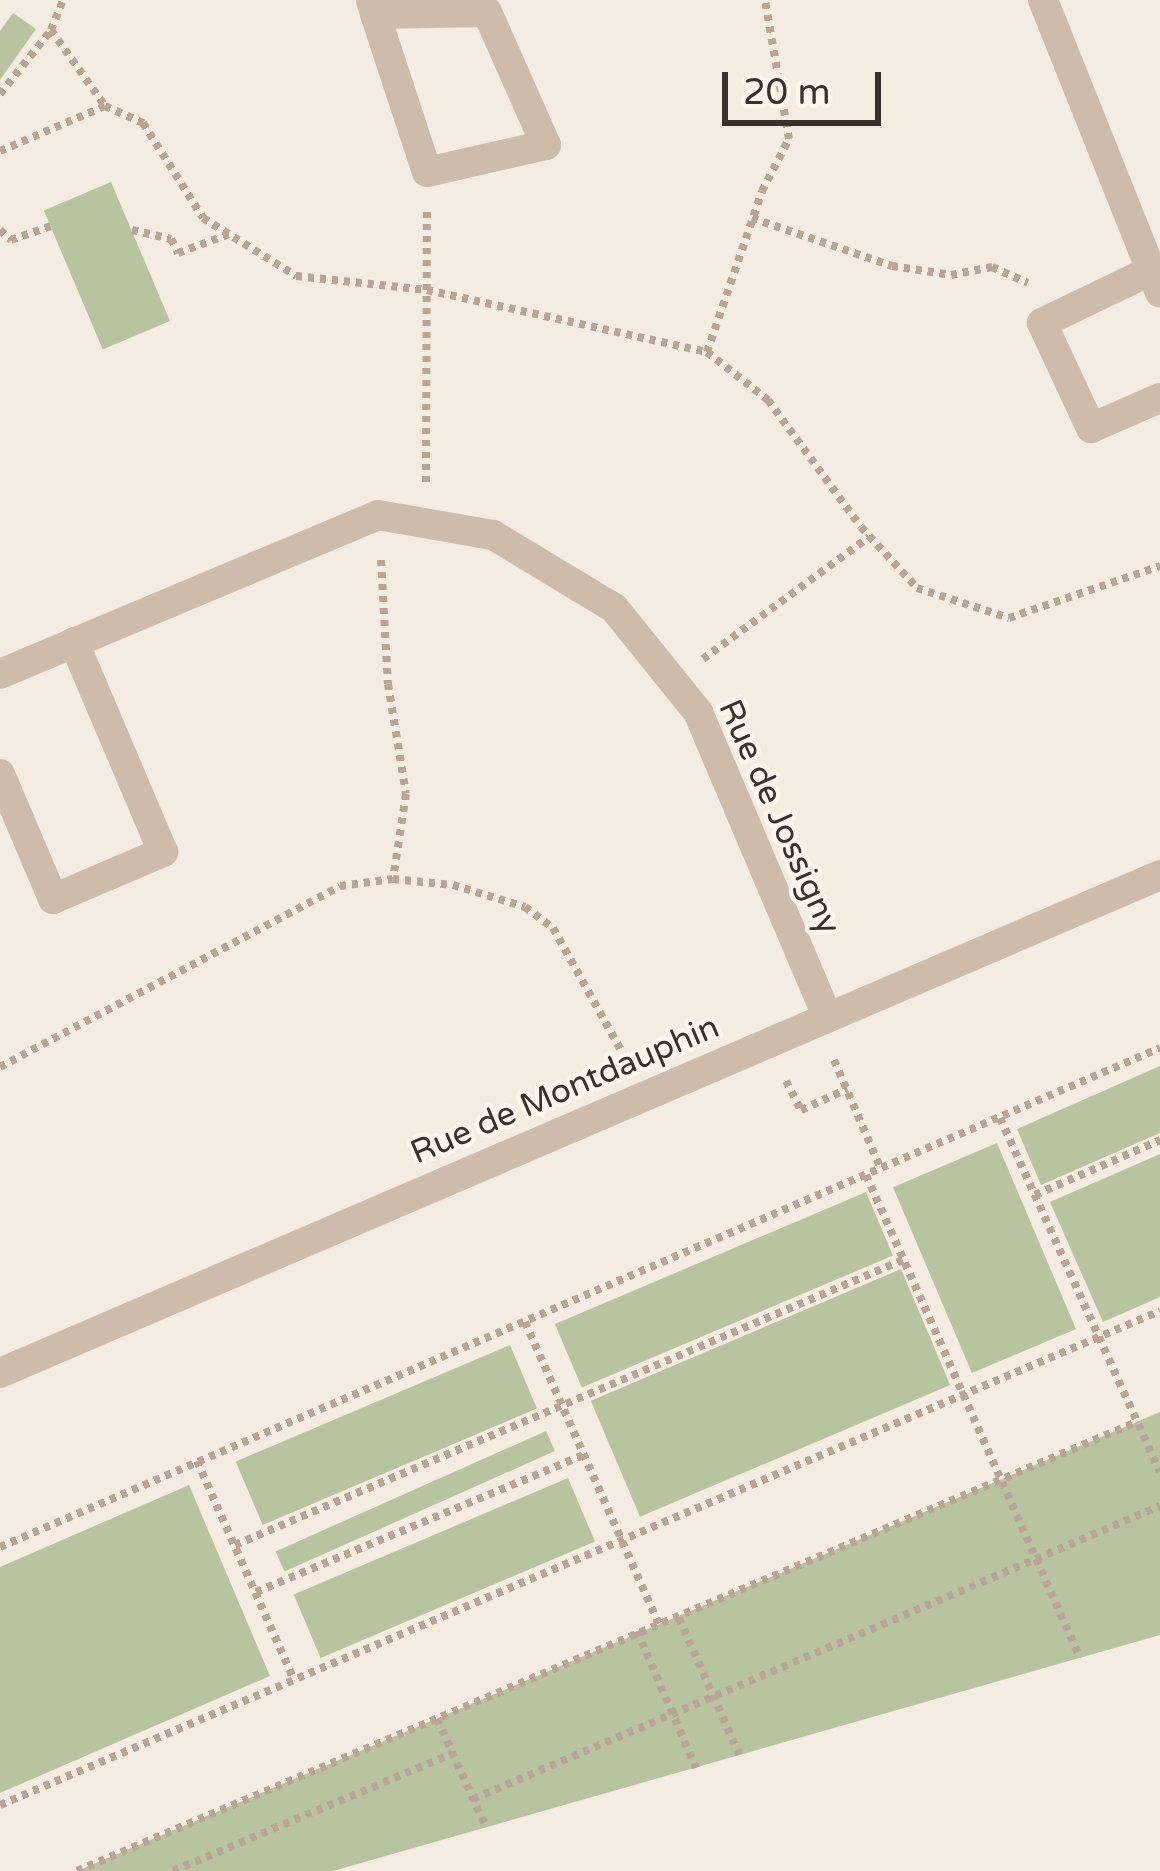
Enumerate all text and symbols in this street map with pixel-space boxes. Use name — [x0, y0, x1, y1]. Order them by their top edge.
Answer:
scale bar — [728, 48, 887, 122]
text: 20 m — [743, 71, 831, 114]
street label: Rue de Jossigny — [710, 694, 848, 940]
street label: Rue de Montdauphin — [405, 1007, 725, 1173]

